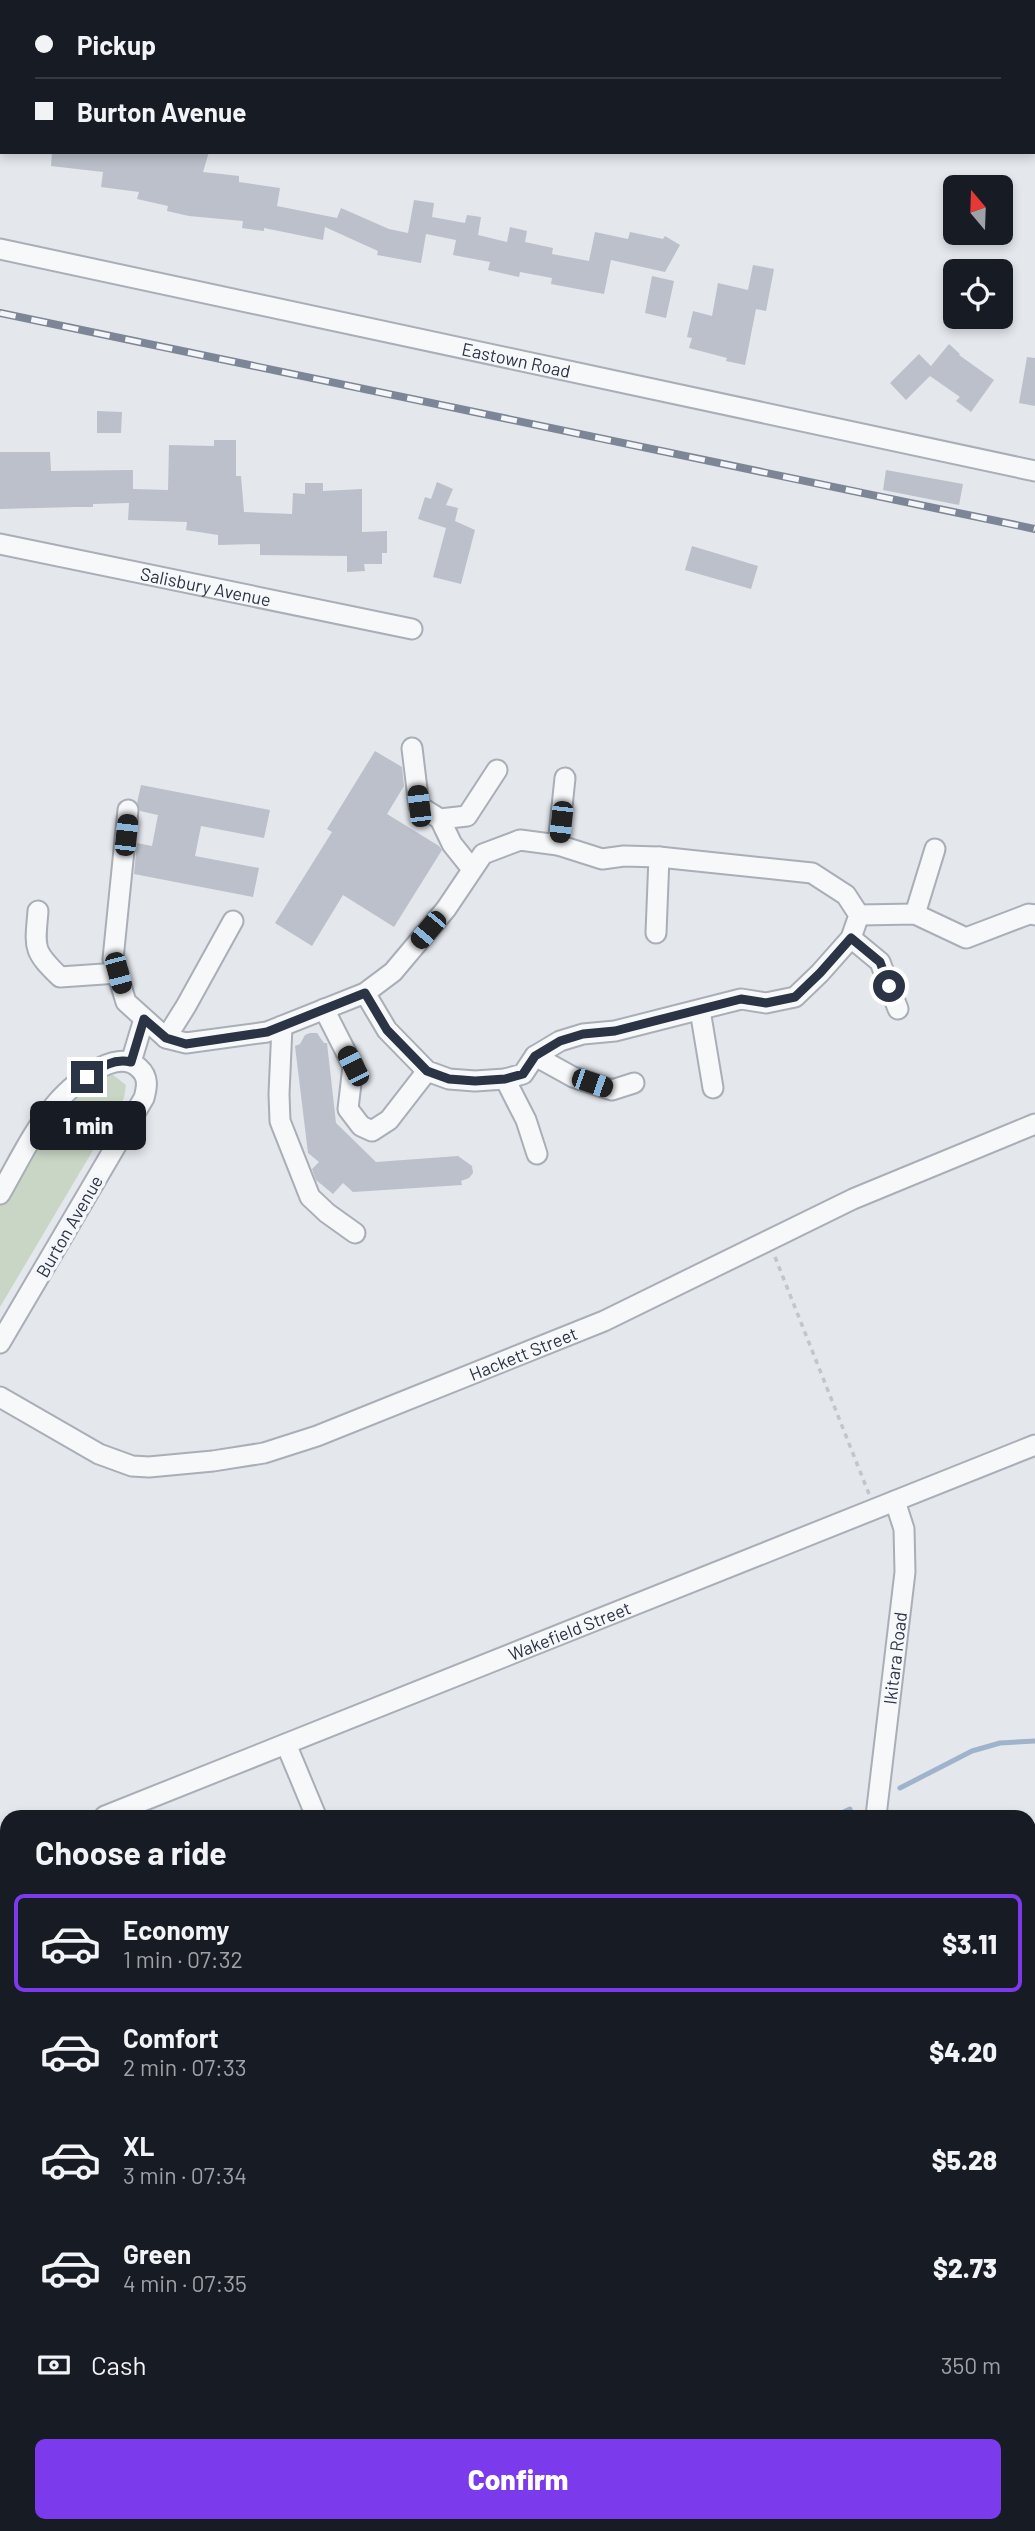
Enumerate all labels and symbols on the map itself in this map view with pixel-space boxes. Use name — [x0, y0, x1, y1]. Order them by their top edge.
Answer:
north arrow — [943, 175, 1013, 245]
street label: Eastown Road — [460, 337, 573, 382]
street label: Salisbury Avenue — [138, 562, 273, 611]
car — [407, 784, 432, 828]
car — [549, 800, 574, 844]
car — [114, 813, 139, 857]
car — [407, 907, 450, 953]
car — [103, 950, 134, 996]
route start — [873, 970, 905, 1002]
car — [335, 1043, 372, 1089]
route end — [71, 1061, 103, 1093]
car — [569, 1066, 616, 1100]
callout: 1 min — [29, 1102, 145, 1150]
street label: Burton Avenue — [31, 1171, 107, 1281]
street label: Hackett Street — [466, 1322, 580, 1385]
street label: Wakefield Street — [505, 1596, 634, 1665]
street label: Ikitara Road — [878, 1611, 911, 1706]

